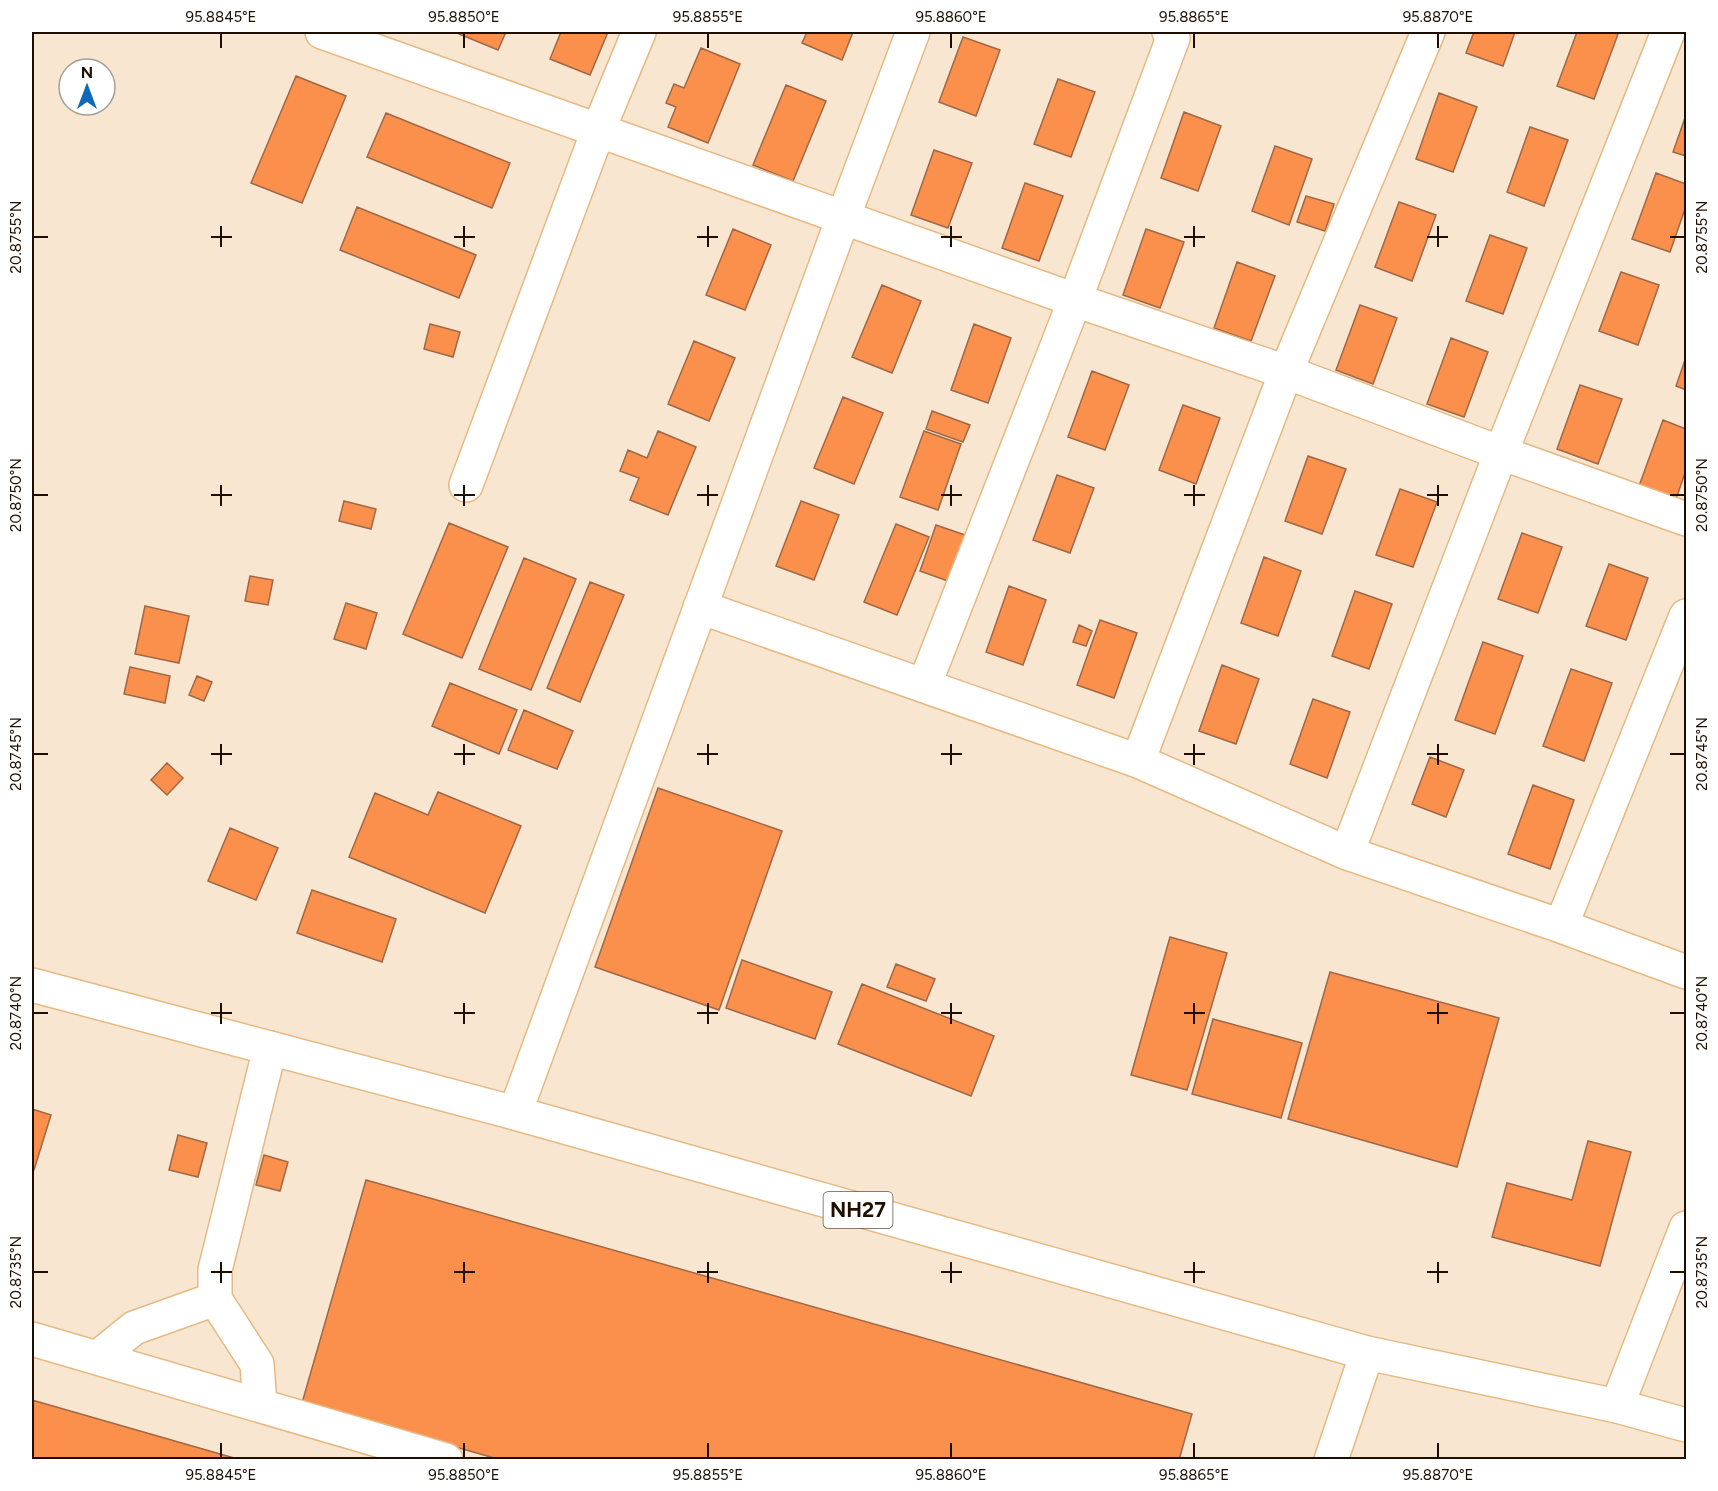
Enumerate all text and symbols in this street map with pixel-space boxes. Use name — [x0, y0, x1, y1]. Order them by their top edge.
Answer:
text: 95.8845°E — [185, 8, 257, 26]
text: 95.8850°E — [428, 8, 500, 26]
text: 95.8855°E — [673, 8, 743, 26]
text: 95.8860°E — [915, 8, 987, 26]
text: 95.8865°E — [1159, 8, 1229, 26]
text: 95.8870°E — [1403, 8, 1473, 26]
north arrow — [57, 57, 117, 117]
text: N — [81, 63, 93, 82]
text: 20.8755°N — [7, 201, 25, 273]
text: 20.8755°N — [1693, 201, 1711, 273]
text: 20.8750°N — [7, 458, 25, 532]
text: 20.8750°N — [1693, 458, 1711, 532]
text: 20.8745°N — [7, 717, 25, 791]
text: 20.8745°N — [1693, 717, 1711, 791]
text: 20.8740°N — [7, 976, 25, 1050]
text: 20.8740°N — [1693, 976, 1711, 1050]
road number: NH27 — [824, 1192, 892, 1228]
text: 20.8735°N — [7, 1236, 25, 1308]
text: 20.8735°N — [1693, 1236, 1711, 1308]
text: 95.8845°E — [185, 1466, 257, 1484]
text: 95.8850°E — [428, 1466, 500, 1484]
text: 95.8855°E — [673, 1466, 743, 1484]
text: 95.8860°E — [915, 1466, 987, 1484]
text: 95.8865°E — [1159, 1466, 1229, 1484]
text: 95.8870°E — [1403, 1466, 1473, 1484]

